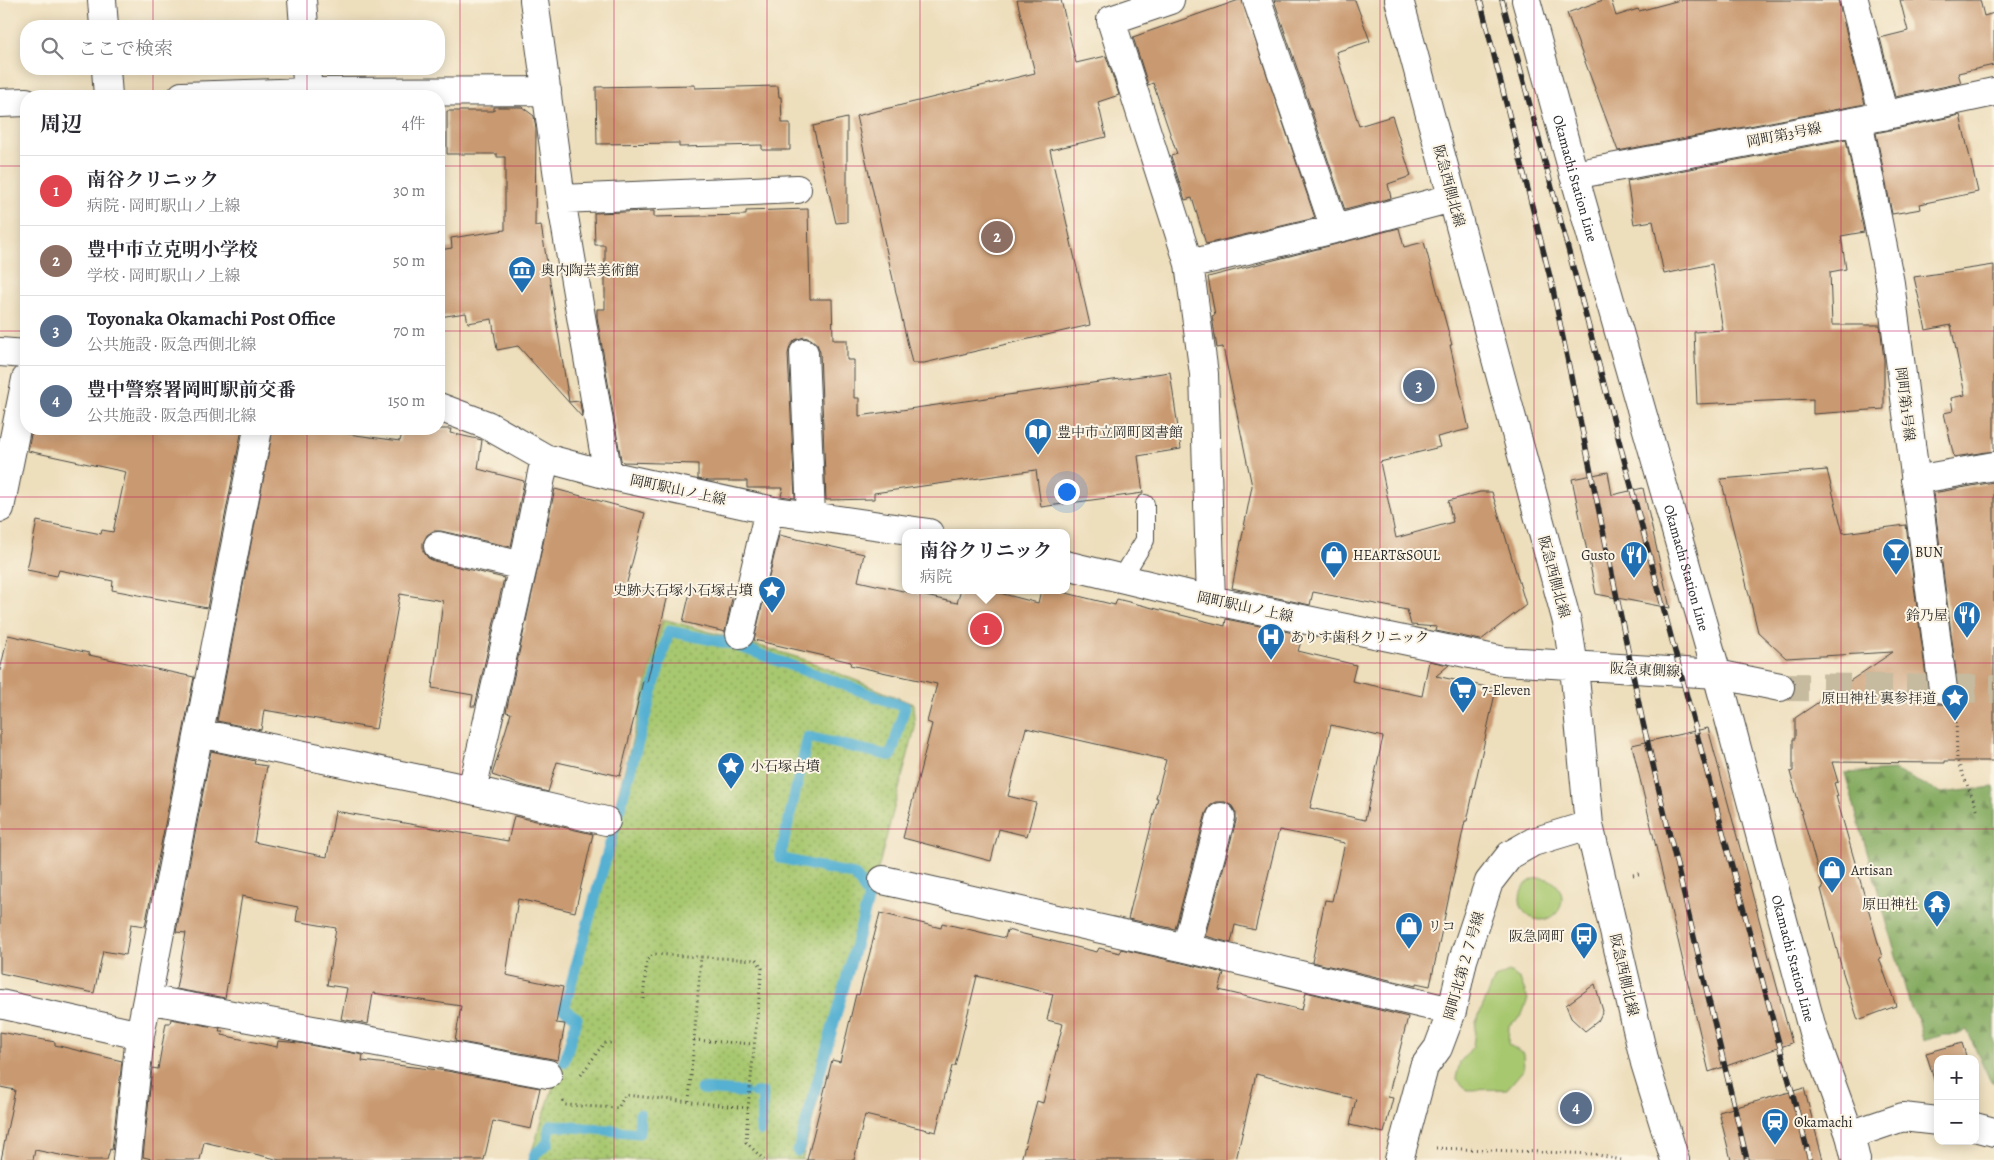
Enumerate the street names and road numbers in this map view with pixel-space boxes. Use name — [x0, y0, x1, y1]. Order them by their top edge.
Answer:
street label: Okamachi Station Line — [1548, 113, 1602, 244]
street label: 岡町第3号線 — [1745, 118, 1823, 152]
street label: 阪急西側北線 — [1429, 143, 1469, 229]
street label: 岡町第1号線 — [1891, 366, 1919, 442]
street label: 岡町駅山ノ上線 — [628, 471, 728, 509]
street label: Okamachi Station Line — [1659, 502, 1714, 633]
street label: 阪急西側北線 — [1534, 534, 1574, 620]
street label: 岡町駅山ノ上線 — [1195, 588, 1295, 626]
street label: 阪急東側線 — [1610, 659, 1680, 681]
street label: Okamachi Station Line — [1767, 893, 1819, 1024]
street label: 岡町北第２７号線 — [1439, 910, 1489, 1022]
street label: 阪急西側北線 — [1605, 932, 1643, 1018]

